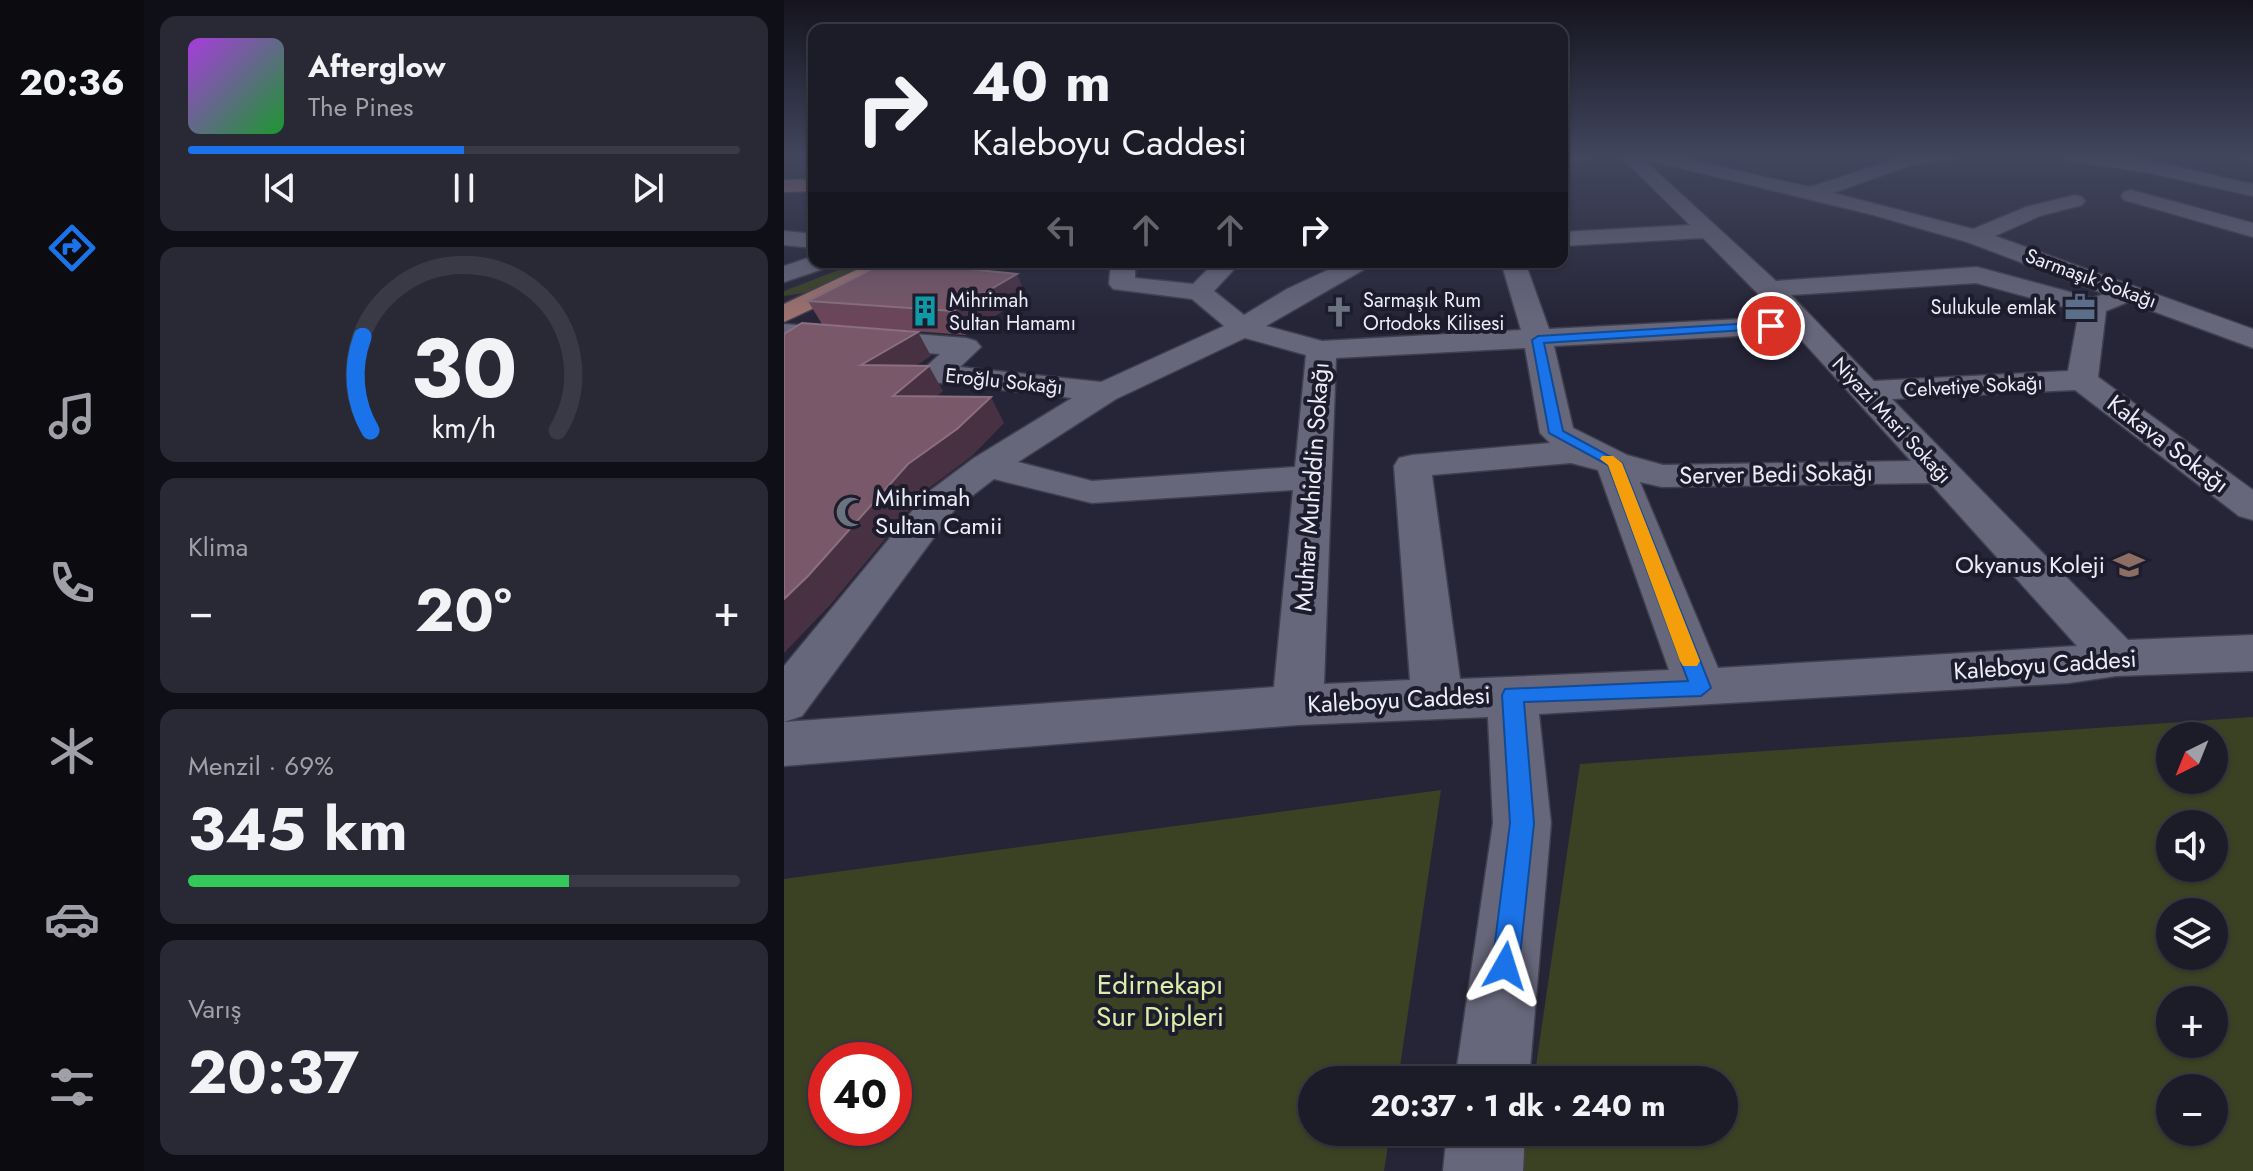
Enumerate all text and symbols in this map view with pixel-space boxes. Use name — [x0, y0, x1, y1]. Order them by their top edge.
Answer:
text: 40 m — [972, 41, 1111, 122]
text: Afterglow — [308, 45, 445, 88]
text: 20:36 — [19, 56, 125, 108]
icon: right — [840, 56, 944, 160]
text: The Pines — [308, 88, 413, 126]
text: Kaleboyu Caddesi — [972, 116, 1247, 168]
icon: previous — [258, 166, 302, 210]
icon: pause — [442, 166, 486, 210]
icon: next — [626, 166, 670, 210]
icon: left — [1040, 208, 1084, 252]
icon: ahead — [1124, 208, 1168, 252]
icon: ahead — [1208, 208, 1252, 252]
icon: right — [1292, 208, 1336, 252]
icon: directions — [44, 220, 100, 276]
street label: Sarmaşık Sokağı — [2021, 241, 2160, 316]
place label: Mihrimah Sultan Hamamı — [949, 286, 1076, 338]
place label: Sarmaşık Rum Ortodoks Kilisesi — [1363, 286, 1504, 338]
office icon: Sulukule emlak — [2063, 290, 2097, 324]
pin — [1737, 292, 1805, 360]
place label: Sulukule emlak — [1931, 293, 2056, 322]
building icon: Mihrimah Sultan Hamamı — [908, 294, 942, 328]
church icon: Sarmaşık Rum Ortodoks Kilisesi — [1322, 295, 1356, 329]
icon: arrive — [1749, 304, 1793, 348]
text: 30 — [411, 307, 517, 427]
street label: Niyazi Mısri Sokağı — [1825, 350, 1958, 490]
street label: Eroğlu Sokağı — [944, 361, 1064, 402]
street label: Muhtar Muhiddin Sokağı — [1285, 361, 1338, 613]
street label: Celvetiye Sokağı — [1903, 368, 2043, 405]
street label: Kakava Sokağı — [2100, 386, 2237, 501]
icon: music — [44, 388, 100, 444]
text: km/h — [432, 407, 496, 449]
street label: Server Bedi Sokağı — [1679, 454, 1873, 493]
place label: Mihrimah Sultan Camii — [875, 480, 1003, 543]
mosque icon: Mihrimah Sultan Camii — [834, 495, 868, 529]
text: Klima — [188, 528, 248, 566]
place label: Okyanus Koleji — [1955, 547, 2105, 582]
school or university icon: Okyanus Koleji — [2112, 548, 2146, 582]
icon: phone — [44, 555, 100, 611]
text: 20° — [415, 567, 512, 654]
text: − — [188, 579, 214, 643]
text: + — [713, 579, 740, 643]
street label: Kaleboyu Caddesi — [1952, 641, 2138, 688]
street label: Kaleboyu Caddesi — [1306, 677, 1491, 722]
north arrow — [2156, 722, 2228, 794]
map controls — [2156, 722, 2228, 1146]
icon: climate — [44, 723, 100, 779]
text: Menzil · 69% — [188, 747, 334, 785]
text: 345 km — [188, 786, 408, 873]
button: sound — [2156, 810, 2228, 882]
icon: car — [44, 891, 100, 947]
button: layers — [2156, 898, 2228, 970]
position arrow — [1463, 924, 1547, 1008]
park label: Edirnekapı Sur Dipleri — [1096, 964, 1224, 1037]
button: + — [2156, 986, 2228, 1058]
text: Varış — [188, 990, 241, 1028]
text: 20:37 — [188, 1029, 359, 1116]
speed limit sign: 40 — [808, 1042, 912, 1146]
icon: filters — [44, 1059, 100, 1115]
button: − — [2156, 1074, 2228, 1146]
text: 20:37 · 1 dk · 240 m — [1371, 1084, 1665, 1127]

